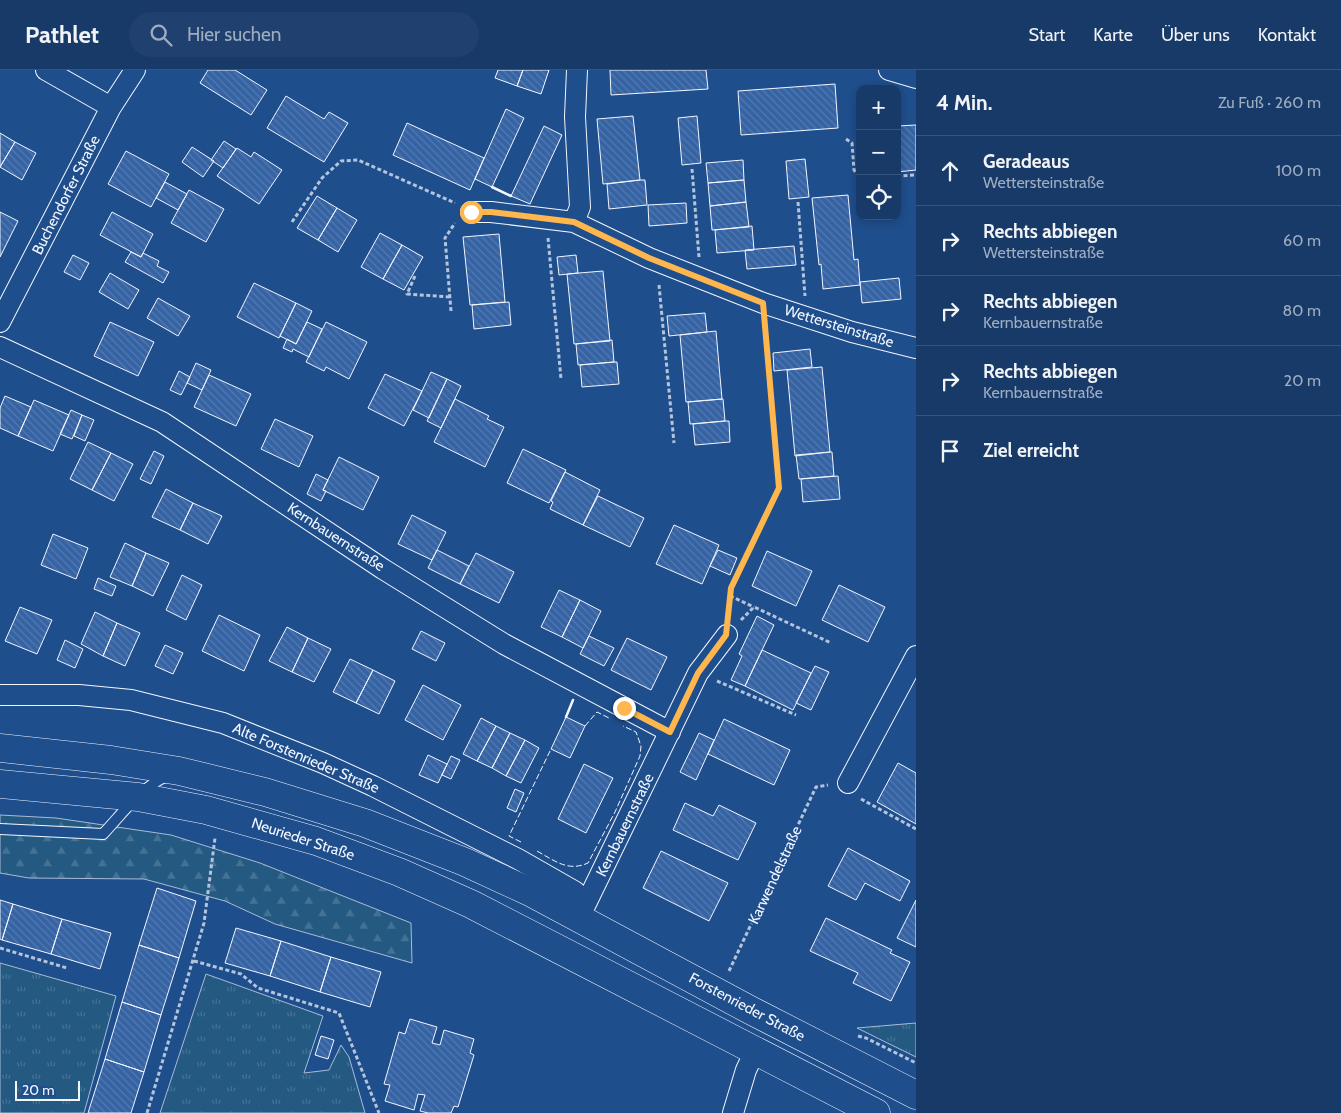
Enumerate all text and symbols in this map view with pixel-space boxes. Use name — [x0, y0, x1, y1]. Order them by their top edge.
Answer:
search box — [129, 12, 479, 57]
text: Pathlet — [25, 20, 99, 49]
icon: search — [147, 21, 175, 49]
text: Hier suchen — [187, 23, 281, 46]
text: Start — [1029, 24, 1065, 46]
text: Karte — [1093, 24, 1133, 46]
text: Über uns — [1161, 24, 1230, 46]
text: Kontakt — [1258, 24, 1316, 46]
map controls — [856, 85, 901, 220]
button: + — [856, 85, 901, 130]
text: 4 Min. — [936, 90, 992, 115]
text: Zu Fuß · 260 m — [1218, 93, 1321, 112]
button: − — [856, 130, 901, 175]
street label: Buchendorfer Straße — [28, 132, 104, 258]
text: Geradeaus — [983, 150, 1069, 173]
icon: ahead — [936, 157, 964, 185]
text: 100 m — [1276, 161, 1321, 180]
text: Wettersteinstraße — [983, 173, 1104, 192]
button: locate — [856, 175, 901, 220]
route start — [460, 201, 483, 224]
text: Rechts abbiegen — [983, 220, 1117, 243]
icon: right — [936, 227, 964, 255]
text: 60 m — [1283, 231, 1321, 250]
text: Wettersteinstraße — [983, 243, 1104, 262]
text: Rechts abbiegen — [983, 290, 1117, 313]
icon: right — [936, 297, 964, 325]
street label: Wettersteinstraße — [782, 301, 896, 351]
text: 80 m — [1283, 301, 1321, 320]
text: Kernbauernstraße — [983, 313, 1103, 332]
text: Rechts abbiegen — [983, 360, 1117, 383]
icon: right — [936, 367, 964, 395]
text: 20 m — [1284, 371, 1321, 390]
text: Kernbauernstraße — [983, 383, 1103, 402]
icon: arrive — [936, 437, 964, 465]
text: Ziel erreicht — [983, 439, 1079, 462]
street label: Kernbauernstraße — [284, 499, 388, 575]
route end — [613, 697, 636, 720]
street label: Alte Forstenrieder Straße — [230, 719, 382, 797]
street label: Kernbauernstraße — [592, 770, 658, 879]
street label: Neurieder Straße — [249, 814, 357, 864]
street label: Karwendelstraße — [744, 823, 806, 927]
street label: Forstenrieder Straße — [686, 969, 808, 1045]
scale bar — [15, 1078, 80, 1101]
text: 20 m — [22, 1081, 55, 1099]

